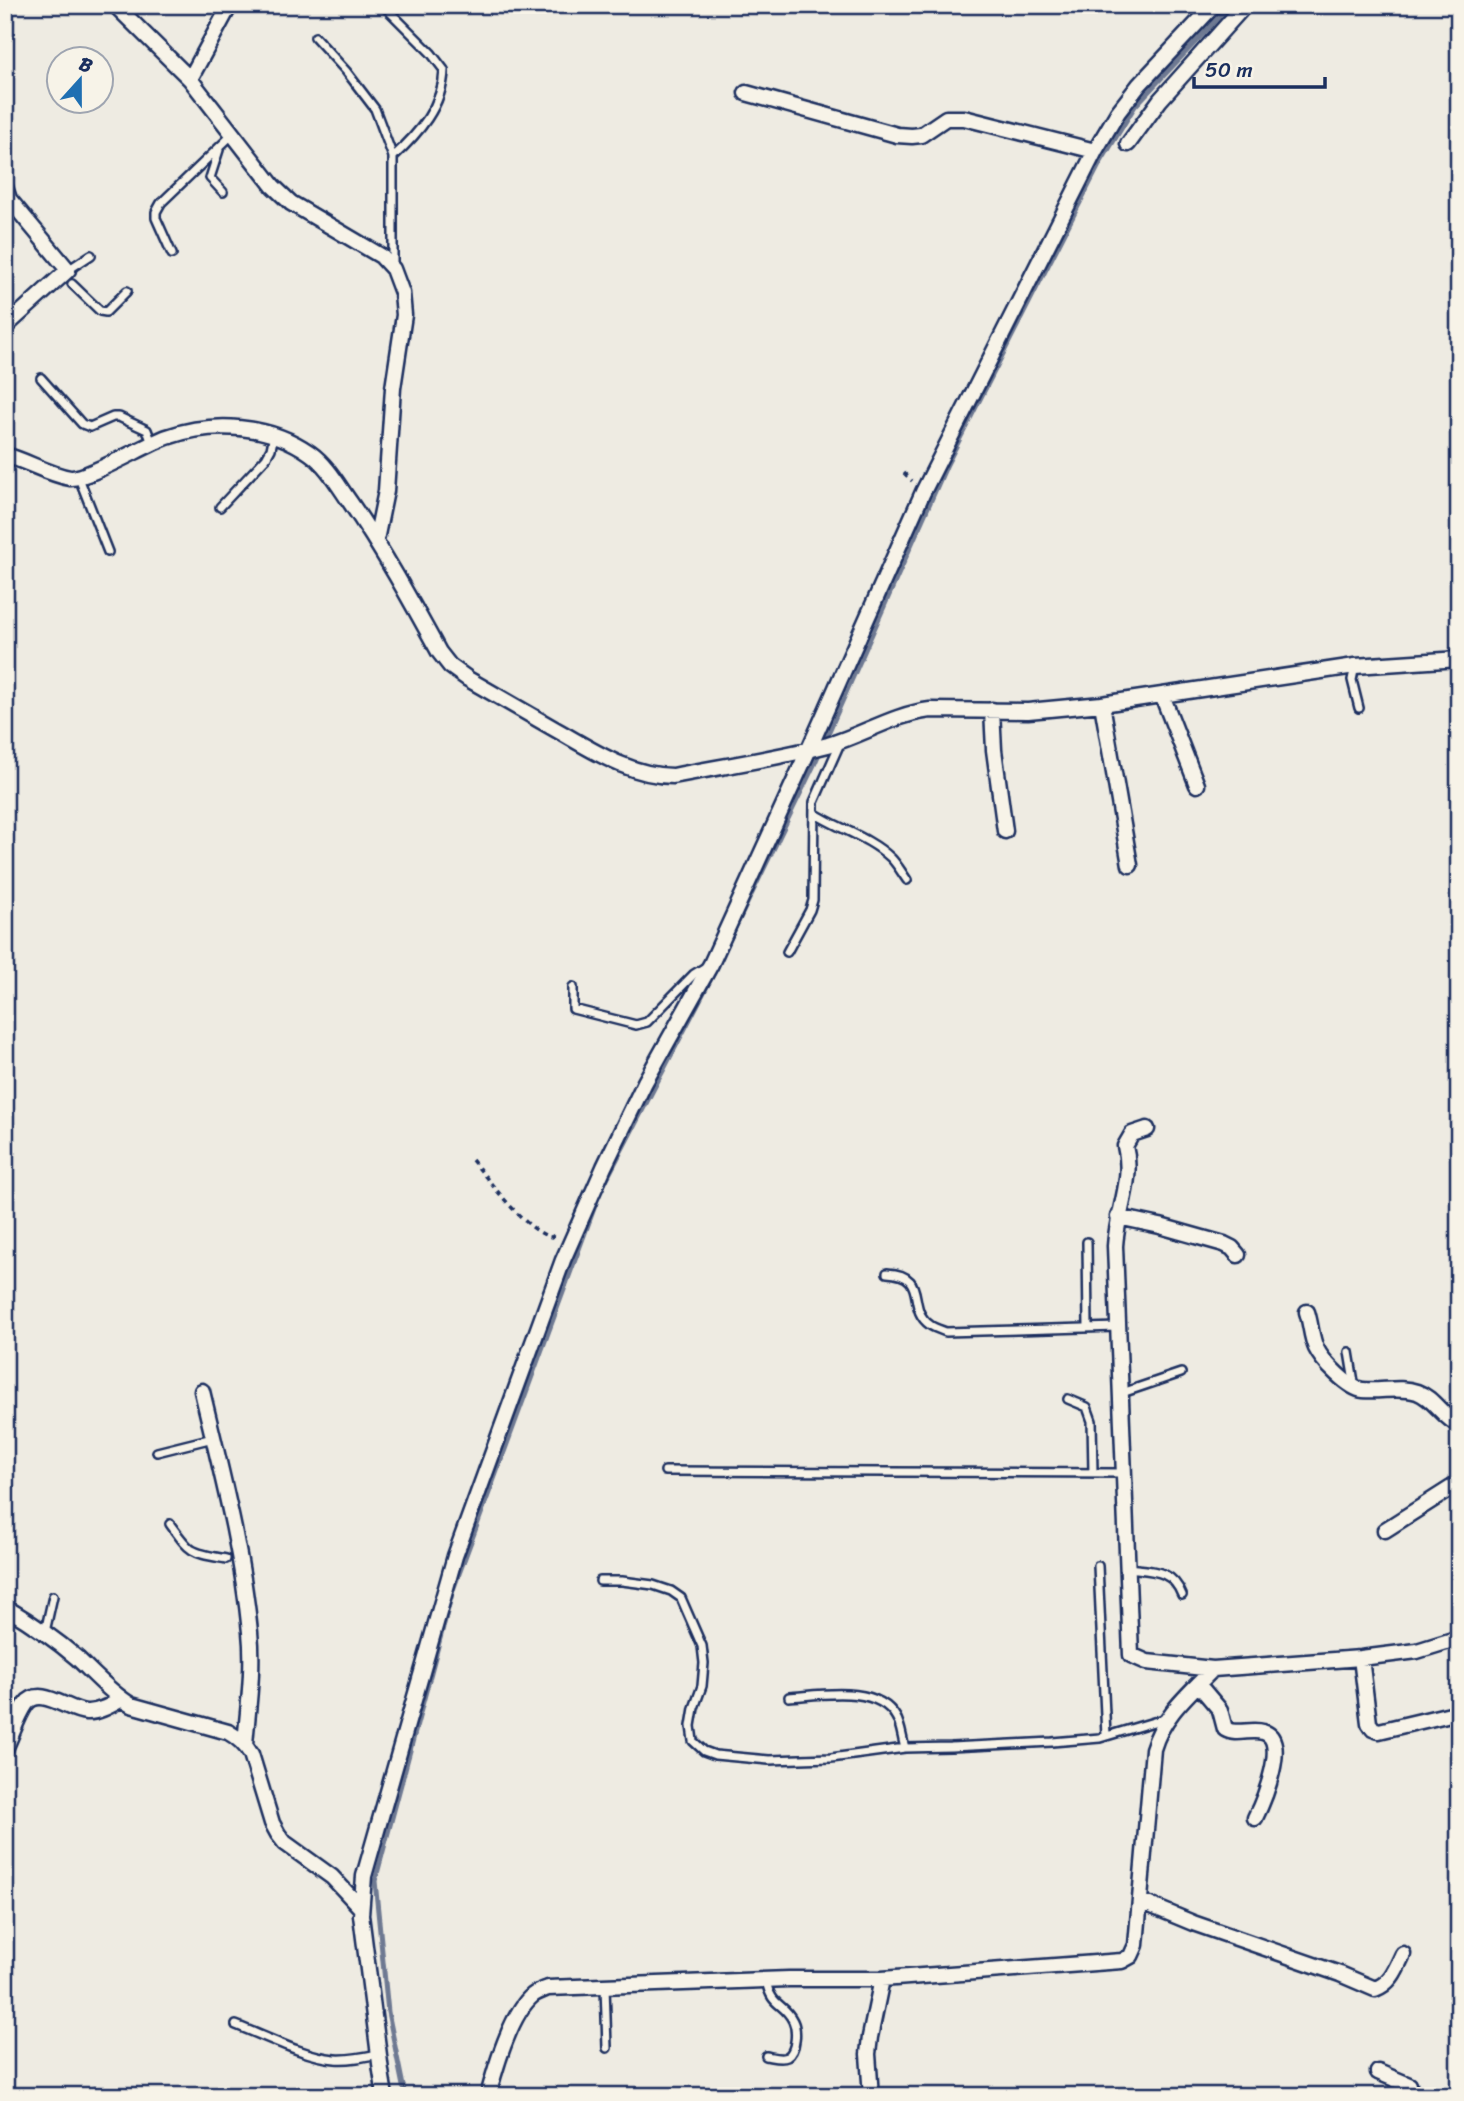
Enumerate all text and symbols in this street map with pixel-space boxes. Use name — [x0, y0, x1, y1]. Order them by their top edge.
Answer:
north arrow — [46, 46, 116, 116]
scale bar — [1194, 46, 1326, 90]
text: B — [74, 47, 97, 82]
text: 50 m — [1205, 51, 1253, 89]

